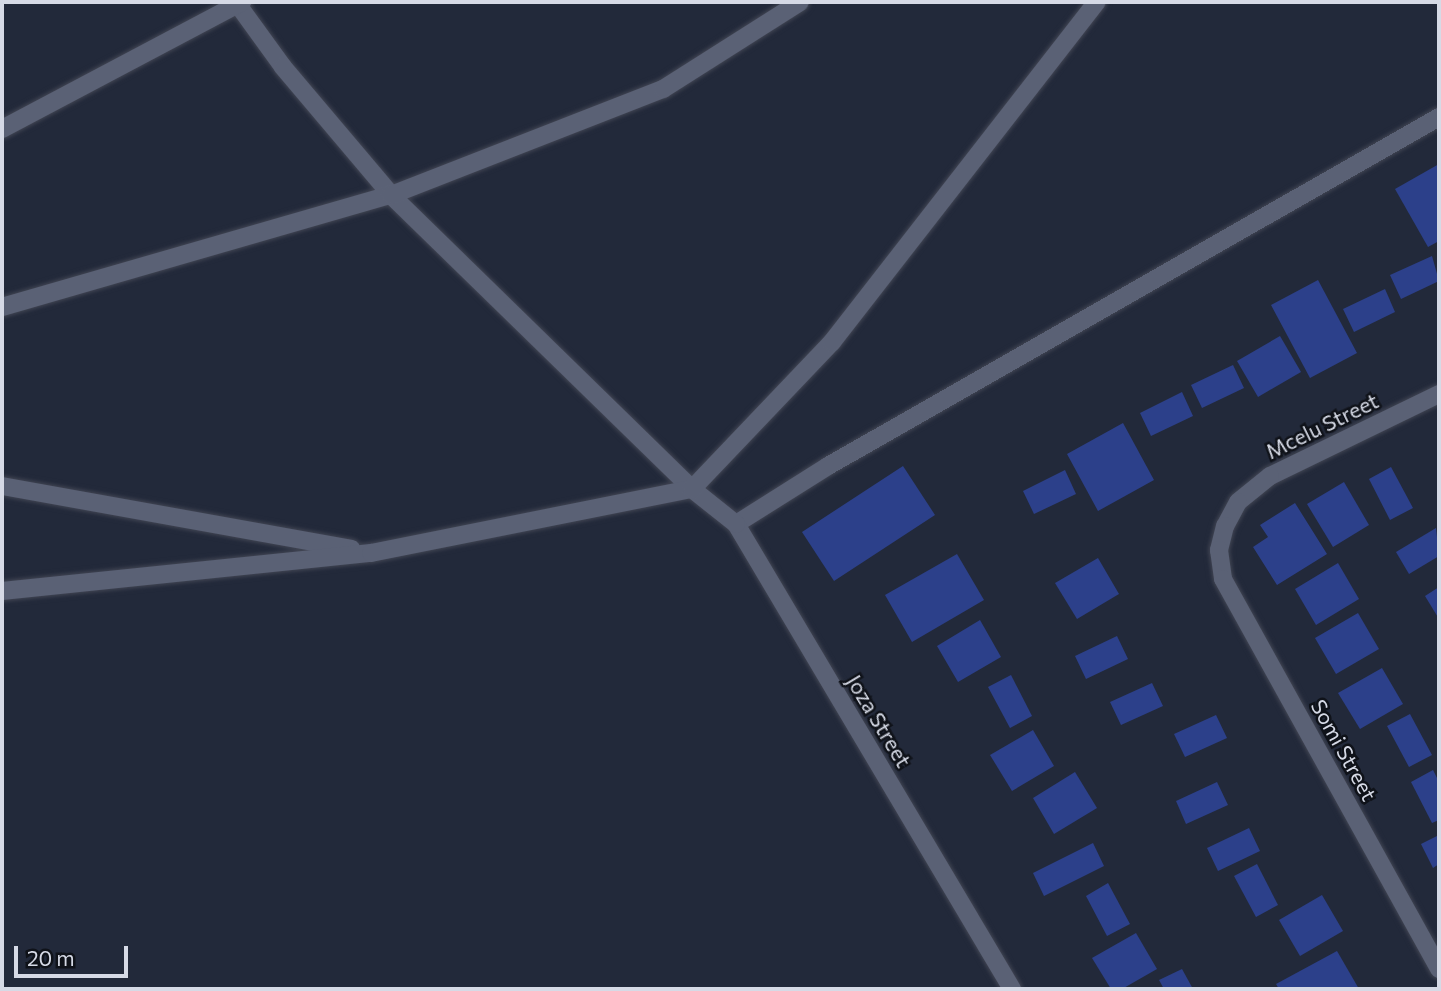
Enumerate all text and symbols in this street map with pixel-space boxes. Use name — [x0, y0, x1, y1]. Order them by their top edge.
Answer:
street label: Mcelu Street — [1262, 388, 1382, 464]
street label: Joza Street — [842, 670, 916, 772]
street label: Somi Street — [1306, 695, 1382, 805]
scale bar — [18, 932, 131, 976]
text: 20 m — [27, 945, 75, 970]

